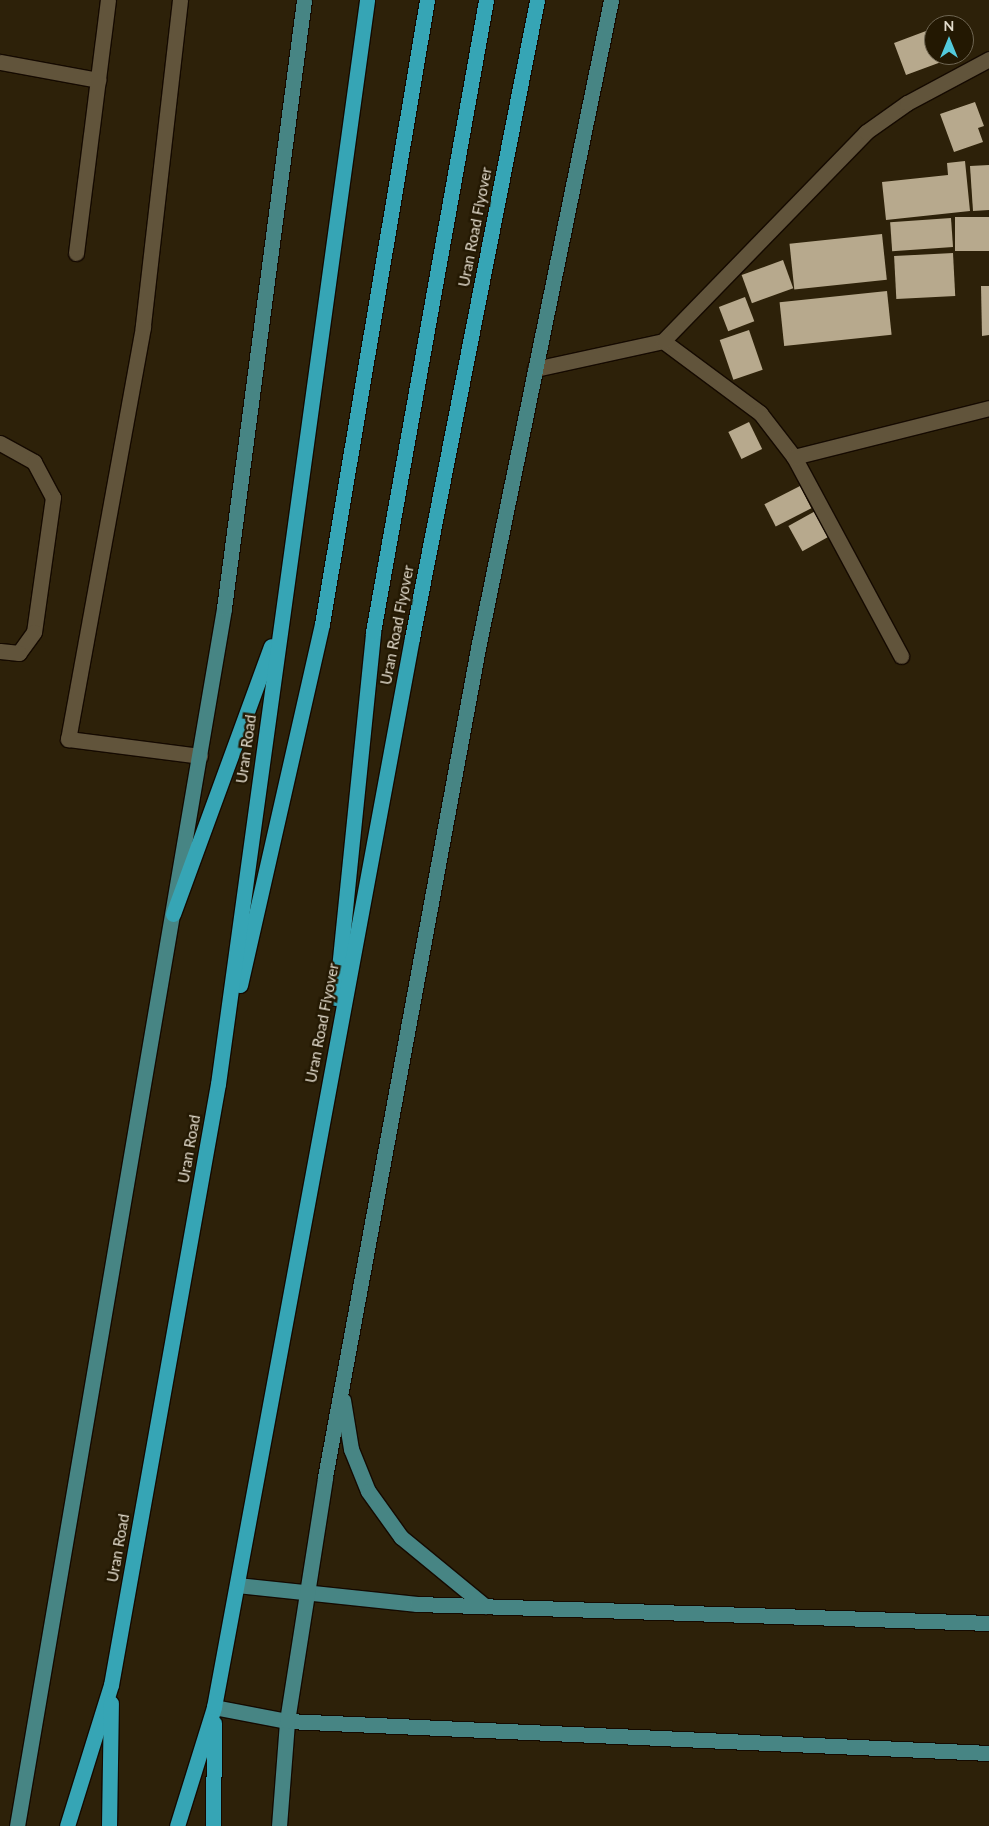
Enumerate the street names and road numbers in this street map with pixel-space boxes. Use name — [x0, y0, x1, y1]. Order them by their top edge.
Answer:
street label: Uran Road Flyover — [455, 166, 495, 288]
street label: Uran Road Flyover — [377, 564, 417, 686]
street label: Uran Road — [232, 714, 260, 784]
street label: Uran Road Flyover — [302, 962, 342, 1084]
street label: Uran Road — [174, 1113, 204, 1185]
street label: Uran Road — [103, 1512, 133, 1584]

